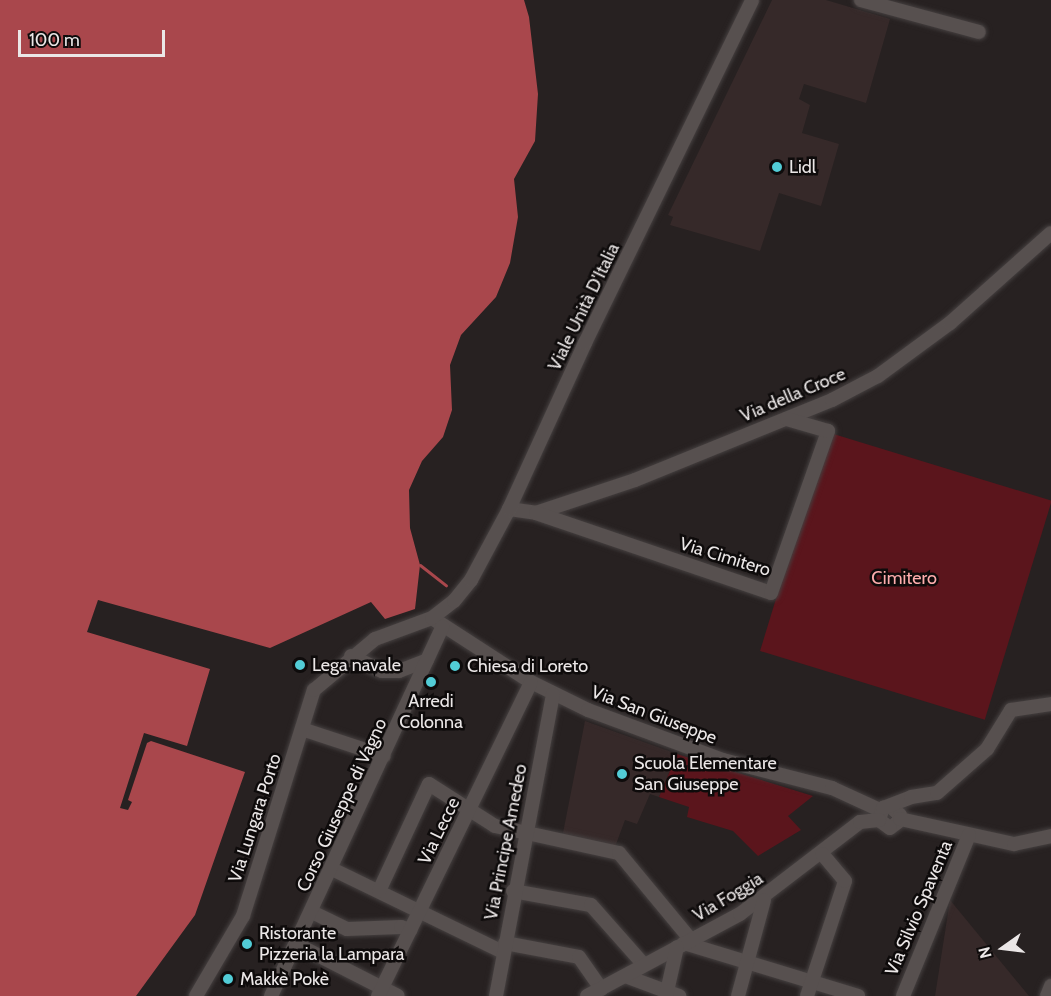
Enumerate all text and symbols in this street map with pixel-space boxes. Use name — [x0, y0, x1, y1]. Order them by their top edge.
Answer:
scale bar — [21, 18, 168, 56]
text: 100 m — [29, 29, 80, 51]
place label: Lidl — [789, 156, 816, 178]
marker: Lidl — [770, 160, 784, 174]
street label: Viale Unità D'Italia — [544, 240, 624, 374]
street label: Via della Croce — [737, 363, 849, 427]
street label: Via Cimitero — [677, 533, 773, 581]
park label: Cimitero — [871, 567, 937, 589]
place label: Lega navale — [312, 654, 401, 676]
place label: Chiesa di Loreto — [467, 655, 588, 677]
marker: Lega navale — [293, 658, 307, 672]
marker: Chiesa di Loreto — [448, 659, 462, 673]
marker: Arredi Colonna — [424, 675, 438, 689]
street label: Via San Giuseppe — [588, 681, 720, 749]
place label: Arredi Colonna — [399, 691, 463, 734]
street label: Corso Giuseppe di Vagno — [292, 715, 392, 895]
street label: Via Lungara Porto — [224, 751, 286, 885]
place label: Scuola Elementare San Giuseppe — [634, 753, 777, 795]
street label: Via Principe Amedeo — [480, 762, 532, 922]
marker: Scuola Elementare San Giuseppe — [615, 767, 629, 781]
street label: Via Lecce — [414, 794, 464, 868]
street label: Via Silvio Spaventa — [881, 837, 957, 979]
street label: Via Foggia — [689, 868, 767, 926]
north arrow — [973, 918, 1033, 978]
place label: Ristorante Pizzeria la Lampara — [259, 923, 404, 966]
marker: Ristorante Pizzeria la Lampara — [240, 937, 254, 951]
text: N — [974, 945, 996, 960]
place label: Makkè Pokè — [240, 968, 329, 990]
marker: Makkè Pokè — [221, 972, 235, 986]

